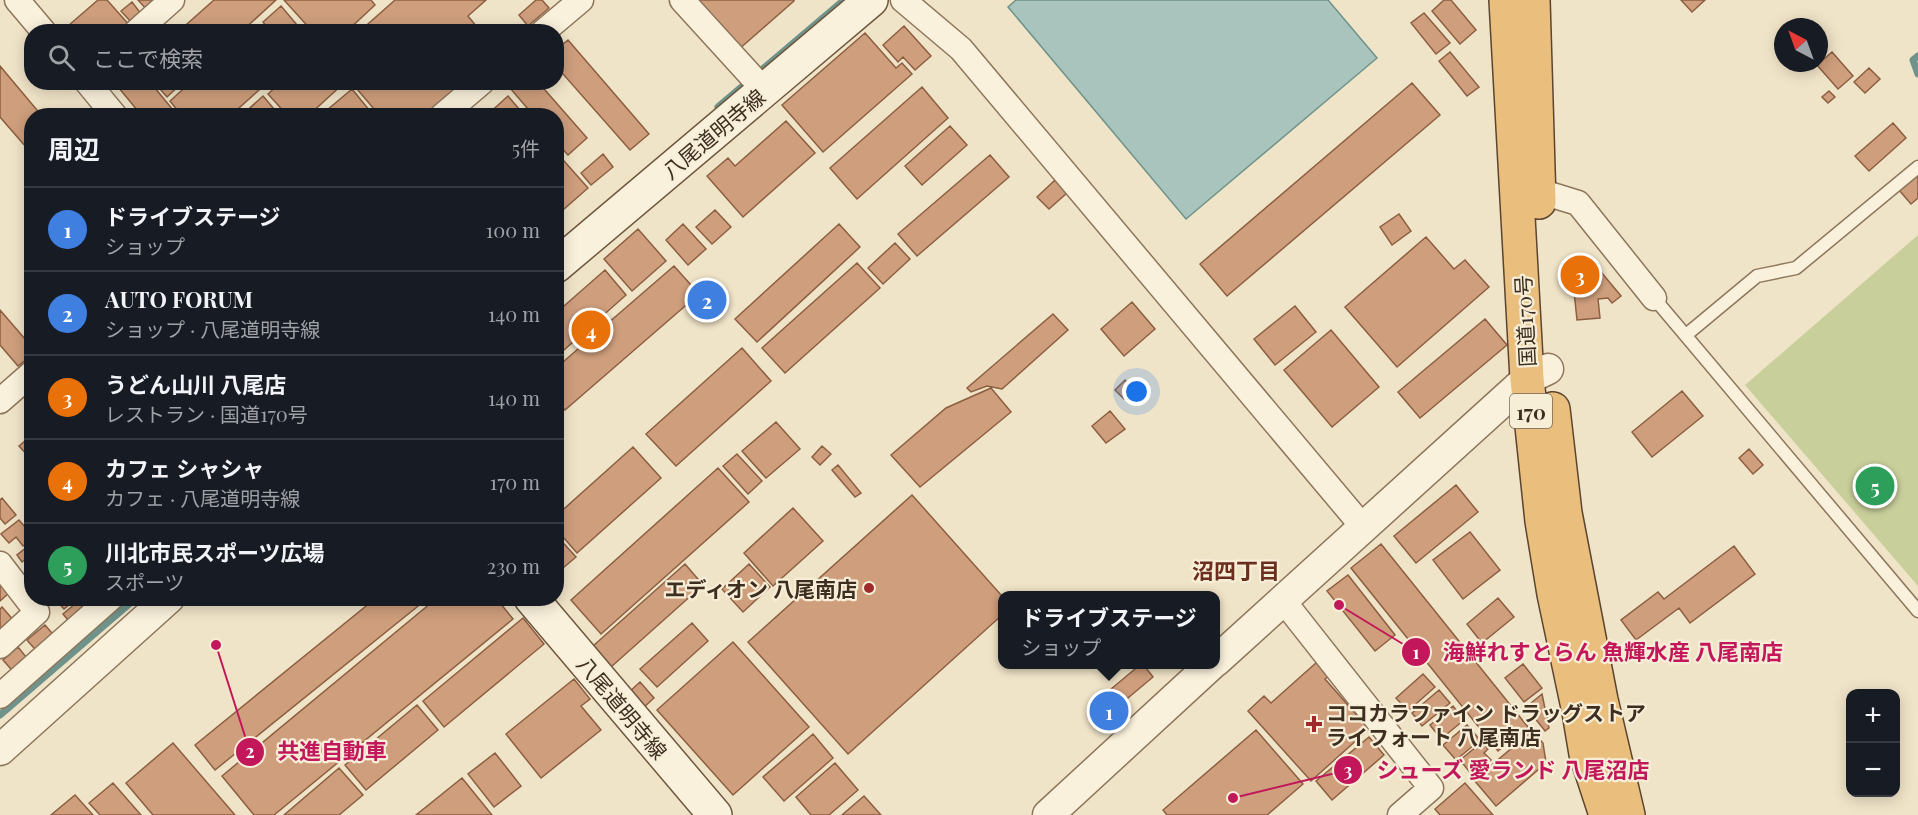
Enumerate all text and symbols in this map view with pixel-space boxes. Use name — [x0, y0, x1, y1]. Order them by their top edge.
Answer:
north arrow — [1774, 18, 1828, 72]
search box — [24, 24, 564, 90]
icon: search — [45, 41, 78, 74]
text: ここで検索 — [93, 43, 203, 73]
street label: 八尾道明寺線 — [656, 82, 770, 184]
text: 周辺 — [48, 131, 100, 166]
text: 5件 — [512, 134, 540, 161]
text: ドライブステージ — [105, 201, 281, 231]
text: 1 — [64, 216, 71, 243]
text: 100 m — [486, 216, 540, 243]
text: ショップ — [105, 232, 185, 259]
pin: 3 — [1560, 252, 1600, 298]
street label: 国道170号 — [1508, 274, 1540, 368]
pin: 2 — [688, 278, 726, 322]
text: AUTO FORUM — [105, 284, 253, 314]
text: 2 — [62, 300, 73, 327]
text: 140 m — [488, 300, 540, 327]
pin: 4 — [572, 308, 610, 352]
text: ショップ · 八尾道明寺線 — [105, 315, 320, 342]
text: うどん山川 八尾店 — [105, 369, 286, 399]
your location — [1122, 377, 1151, 406]
text: 3 — [63, 384, 72, 411]
text: 140 m — [488, 384, 540, 411]
road number: 170 — [1510, 394, 1552, 428]
text: レストラン · 国道170号 — [105, 400, 308, 427]
text: カフェ シャシャ — [105, 453, 264, 483]
pin: 5 — [1856, 464, 1894, 508]
text: 4 — [62, 468, 73, 495]
text: 170 m — [490, 468, 540, 495]
text: カフェ · 八尾道明寺線 — [105, 484, 300, 511]
text: 川北市民スポーツ広場 — [105, 537, 325, 567]
text: 5 — [63, 552, 72, 579]
text: 230 m — [487, 552, 540, 579]
district label: 沼四丁目 — [1192, 555, 1280, 585]
text: スポーツ — [105, 568, 185, 595]
place label: エディオン 八尾南店 — [665, 574, 857, 602]
marker: エディオン 八尾南店 — [862, 581, 876, 595]
popup — [998, 591, 1220, 669]
text: ドライブステージ — [1021, 602, 1197, 632]
callout: 海鮮れすとらん 魚輝水産 八尾南店 — [1401, 632, 1795, 672]
text: ショップ — [1021, 633, 1101, 660]
text: 海鮮れすとらん 魚輝水産 八尾南店 — [1443, 636, 1783, 666]
text: 1 — [1413, 640, 1420, 664]
street label: 八尾道明寺線 — [572, 650, 674, 764]
pin: 1 — [1090, 688, 1128, 734]
map controls — [1846, 689, 1900, 797]
button: + — [1846, 689, 1900, 743]
place label: ココカラファイン ドラッグストア ライフォート 八尾南店 — [1326, 698, 1646, 750]
marker: ココカラファイン ドラッグストア ライフォート 八尾南店 — [1307, 717, 1321, 731]
callout: 共進自動車 — [235, 732, 399, 772]
text: 共進自動車 — [277, 735, 387, 765]
text: 2 — [245, 739, 255, 763]
button: − — [1846, 743, 1900, 797]
callout: シューズ 愛ランド 八尾沼店 — [1333, 750, 1662, 790]
text: シューズ 愛ランド 八尾沼店 — [1376, 754, 1650, 784]
text: 3 — [1344, 758, 1353, 782]

